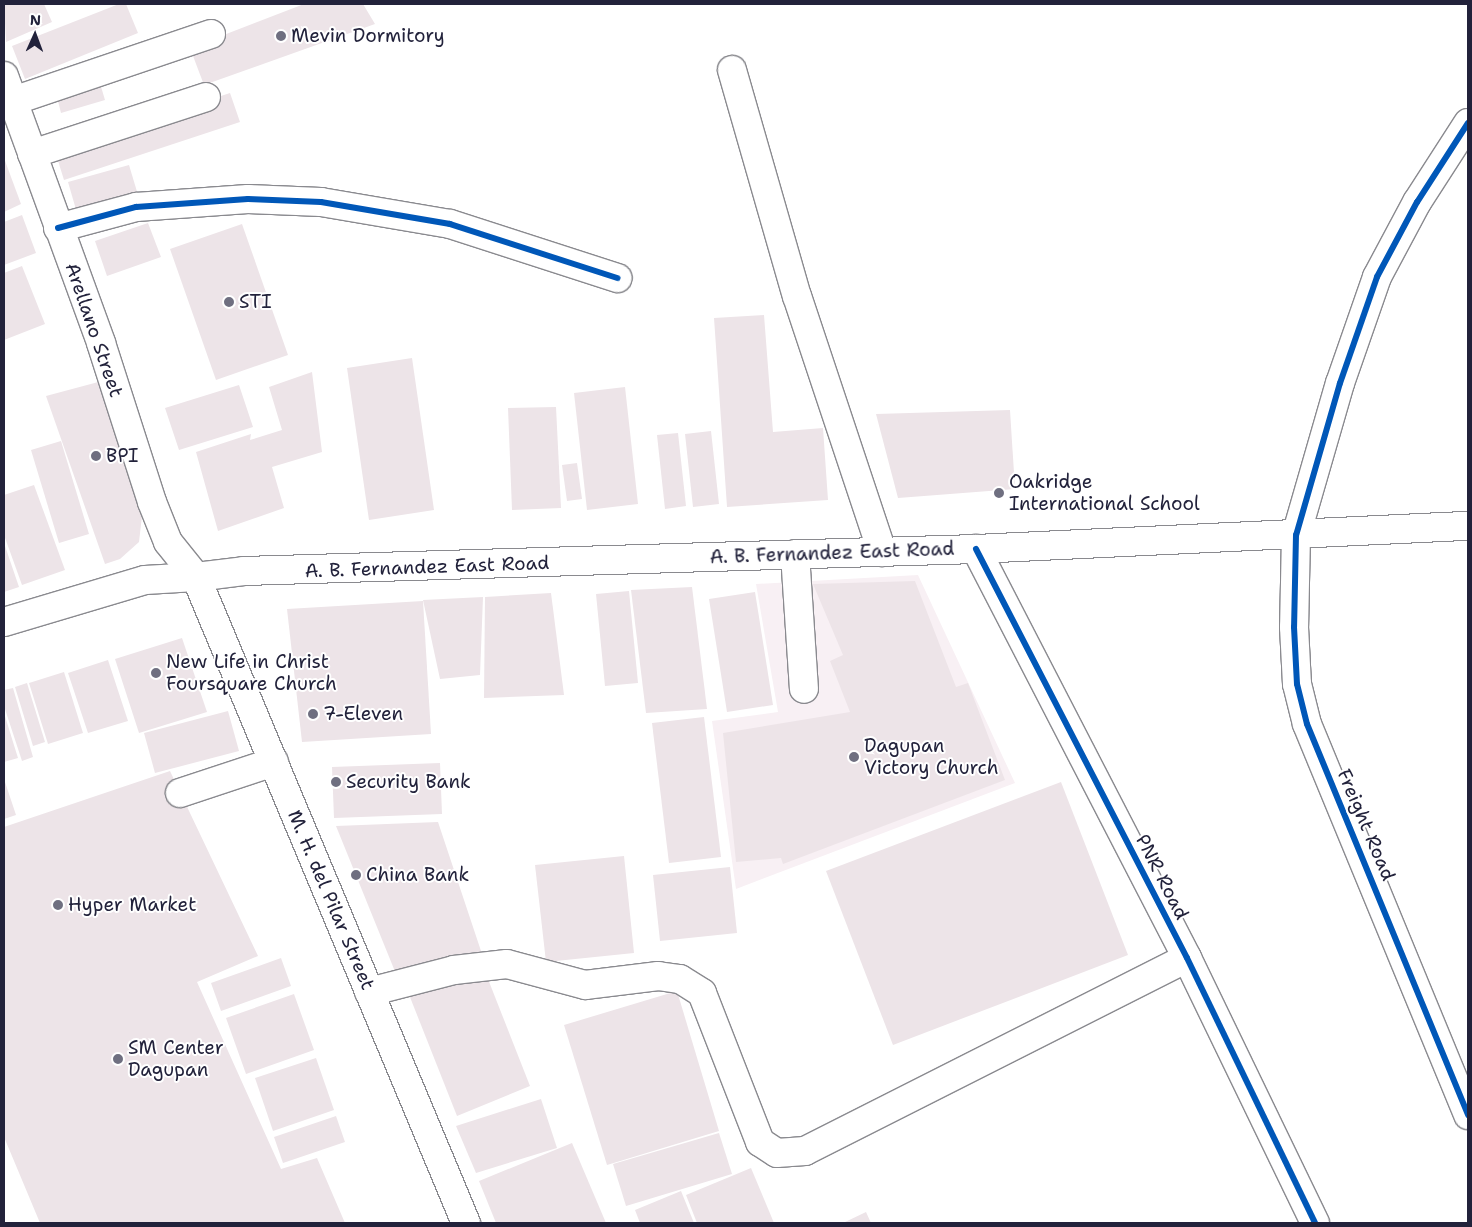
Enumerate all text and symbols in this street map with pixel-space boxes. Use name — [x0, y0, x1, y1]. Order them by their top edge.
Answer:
north arrow — [10, 10, 60, 60]
text: N — [30, 11, 41, 29]
place label: Mevin Dormitory — [291, 25, 445, 47]
marker: Mevin Dormitory — [275, 30, 287, 42]
street label: Arellano Street — [60, 260, 128, 400]
place label: STI — [239, 291, 272, 313]
marker: STI — [223, 296, 235, 308]
place label: BPI — [106, 445, 138, 467]
marker: BPI — [90, 450, 102, 462]
place label: Oakridge International School — [1009, 471, 1200, 515]
marker: Oakridge International School — [993, 487, 1005, 499]
street label: A. B. Fernandez East Road — [709, 537, 955, 569]
street label: A. B. Fernandez East Road — [304, 551, 550, 583]
place label: New Life in Christ Foursquare Church — [166, 651, 337, 695]
marker: New Life in Christ Foursquare Church — [150, 667, 162, 679]
place label: 7-Eleven — [323, 703, 403, 725]
marker: 7-Eleven — [307, 708, 319, 720]
place label: Dagupan Victory Church — [864, 735, 999, 779]
marker: Dagupan Victory Church — [848, 751, 860, 763]
street label: Freight Road — [1332, 766, 1400, 884]
place label: Security Bank — [346, 771, 471, 793]
marker: Security Bank — [330, 776, 342, 788]
street label: M. H. del Pilar Street — [283, 807, 379, 993]
street label: PNR Road — [1131, 831, 1193, 923]
place label: China Bank — [366, 864, 469, 886]
marker: China Bank — [350, 869, 362, 881]
place label: Hyper Market — [68, 894, 196, 916]
marker: Hyper Market — [52, 899, 64, 911]
place label: SM Center Dagupan — [128, 1037, 224, 1081]
marker: SM Center Dagupan — [112, 1053, 124, 1065]

